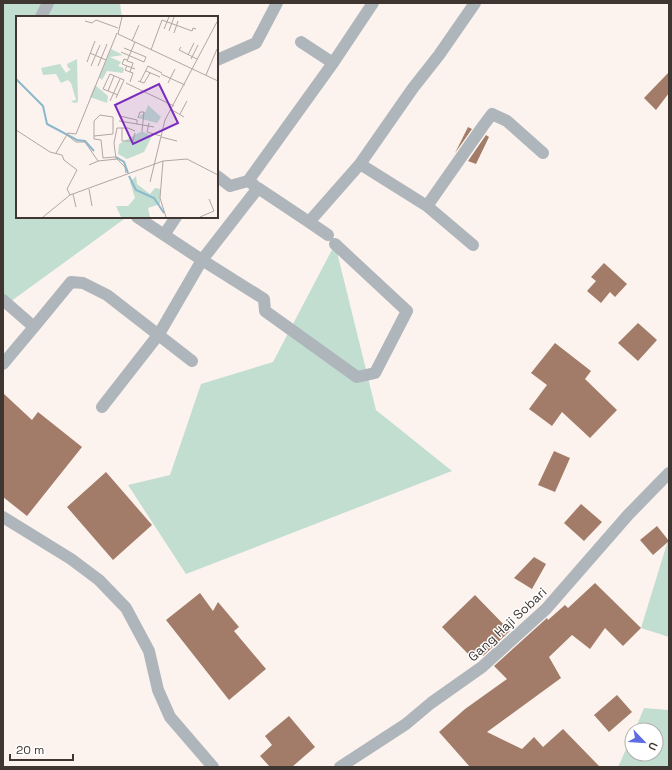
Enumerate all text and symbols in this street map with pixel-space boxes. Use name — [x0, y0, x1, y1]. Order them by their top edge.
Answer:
inset map — [16, 16, 218, 218]
street label: Gang Haji Sobari — [464, 584, 550, 665]
north arrow — [624, 722, 664, 762]
scale bar — [10, 736, 73, 762]
text: U — [645, 740, 661, 753]
text: 20 m — [16, 742, 44, 758]

